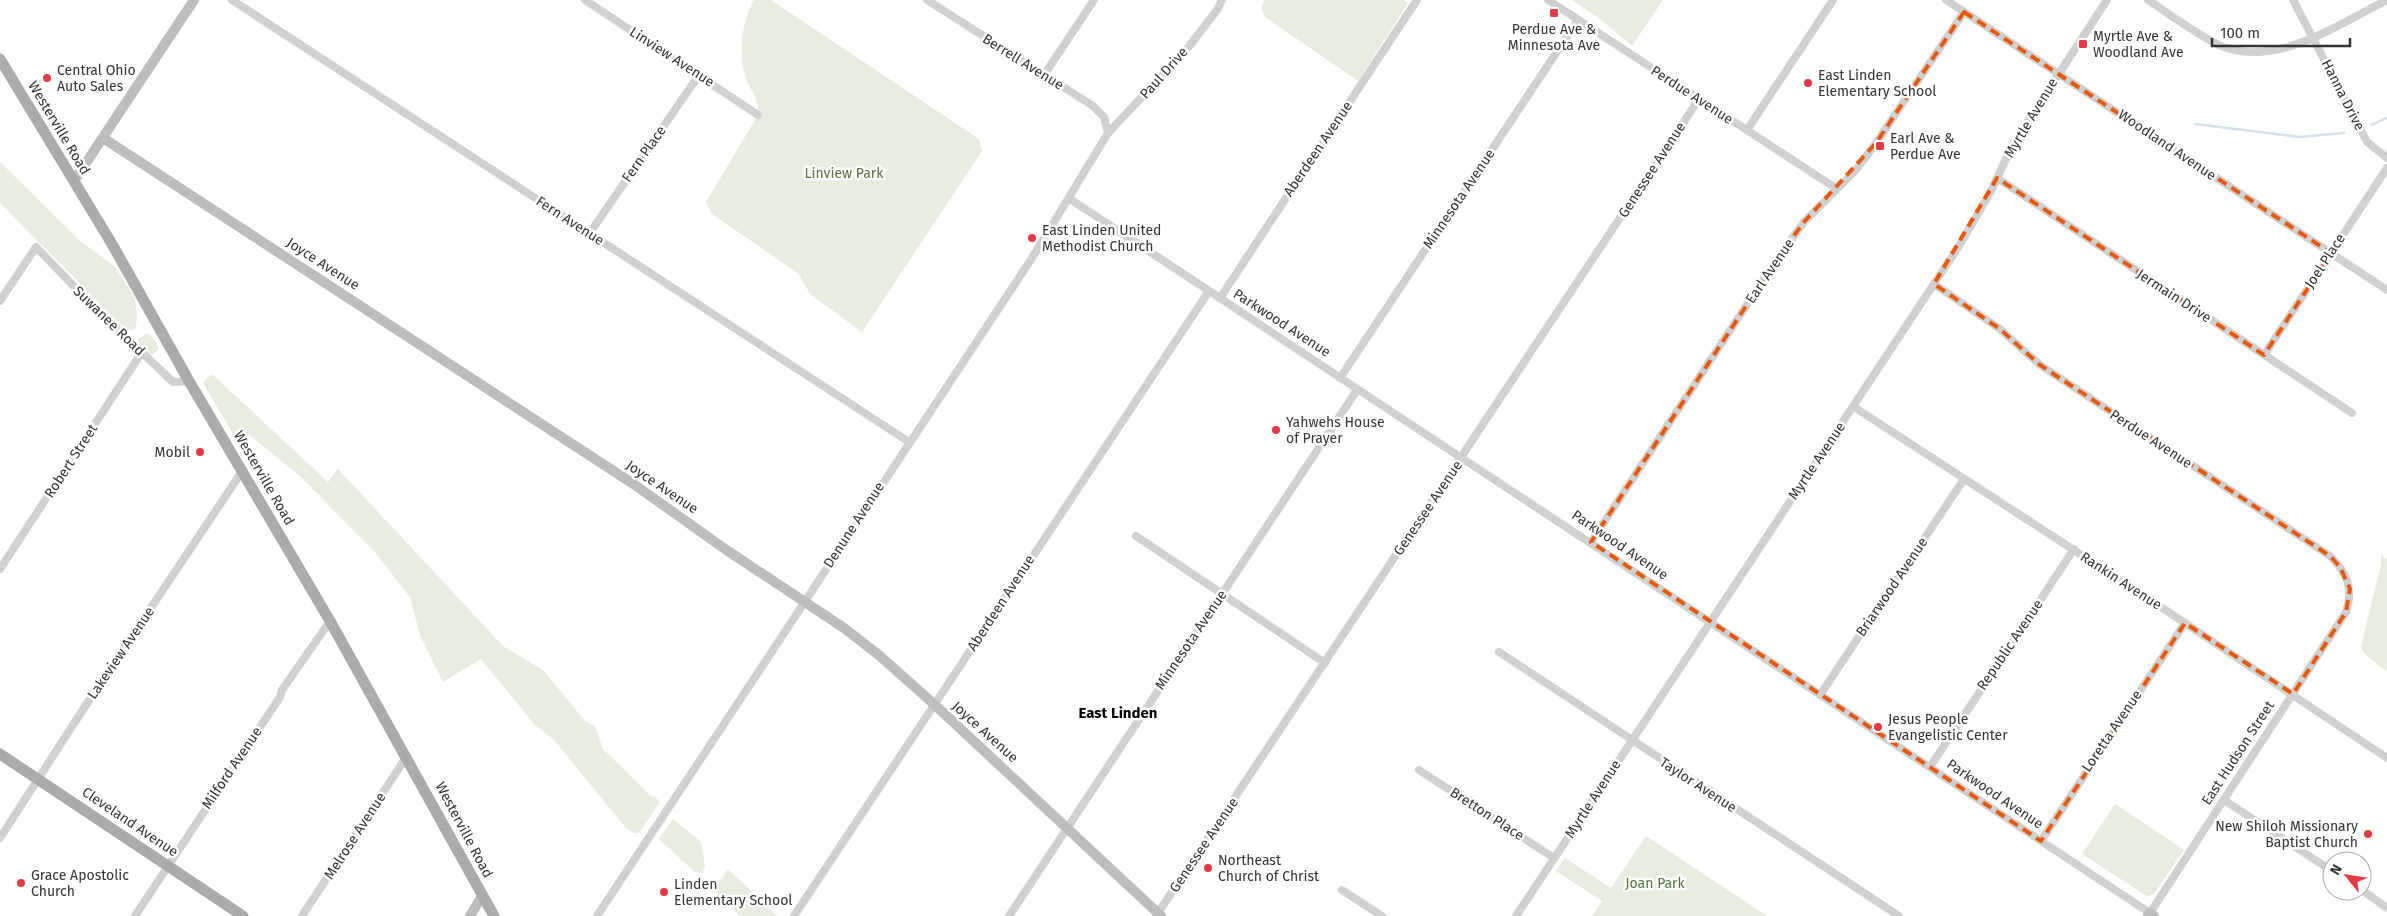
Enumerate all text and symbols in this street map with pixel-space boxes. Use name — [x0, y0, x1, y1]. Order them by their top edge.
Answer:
marker: Perdue Ave & Minnesota Ave — [1548, 7, 1560, 19]
scale bar — [2212, 15, 2350, 47]
place label: Perdue Ave & Minnesota Ave — [1508, 21, 1600, 54]
street label: Linview Avenue — [626, 23, 718, 91]
text: 100 m — [2220, 24, 2260, 42]
place label: Myrtle Ave & Woodland Ave — [2093, 28, 2184, 61]
street label: Berrell Avenue — [979, 30, 1067, 94]
marker: Myrtle Ave & Woodland Ave — [2077, 38, 2089, 50]
street label: Paul Drive — [1136, 44, 1192, 102]
street label: Hanna Drive — [2318, 57, 2368, 133]
place label: Central Ohio Auto Sales — [57, 62, 136, 95]
street label: Perdue Avenue — [1648, 62, 1736, 128]
place label: East Linden Elementary School — [1818, 67, 1936, 100]
marker: Central Ohio Auto Sales — [41, 72, 53, 84]
street label: Myrtle Avenue — [2001, 75, 2061, 161]
marker: East Linden Elementary School — [1802, 77, 1814, 89]
street label: Westerville Road — [24, 78, 94, 178]
street label: Aberdeen Avenue — [1280, 98, 1356, 200]
street label: Woodland Avenue — [2115, 106, 2219, 184]
street label: Genessee Avenue — [1615, 119, 1689, 221]
street label: Fern Place — [618, 122, 670, 186]
place label: Earl Ave & Perdue Ave — [1890, 130, 1961, 163]
marker: Earl Ave & Perdue Ave — [1874, 140, 1886, 152]
street label: Minnesota Avenue — [1419, 146, 1499, 252]
park label: Linview Park — [805, 165, 884, 182]
street label: Fern Avenue — [533, 193, 607, 249]
place label: East Linden United Methodist Church — [1042, 222, 1161, 255]
street label: Joel Place — [2301, 231, 2349, 291]
marker: East Linden United Methodist Church — [1026, 232, 1038, 244]
street label: Joyce Avenue — [283, 234, 363, 294]
street label: Earl Avenue — [1742, 235, 1798, 307]
street label: Jermain Drive — [2133, 266, 2215, 326]
street label: Suwanee Road — [70, 283, 148, 359]
street label: Parkwood Avenue — [1230, 285, 1334, 361]
street label: Perdue Avenue — [2107, 406, 2195, 472]
place label: Yahwehs House of Prayer — [1286, 414, 1385, 447]
street label: Myrtle Avenue — [1785, 419, 1849, 503]
street label: Robert Street — [41, 420, 102, 501]
marker: Yahwehs House of Prayer — [1270, 424, 1282, 436]
street label: Westerville Road — [230, 428, 298, 528]
place label: Mobil — [155, 444, 190, 461]
marker: Mobil — [194, 446, 206, 458]
street label: Joyce Avenue — [623, 457, 701, 517]
street label: Genessee Avenue — [1390, 457, 1466, 559]
street label: Denune Avenue — [820, 479, 888, 571]
street label: Parkwood Avenue — [1569, 506, 1671, 584]
street label: Briarwood Avenue — [1853, 534, 1931, 640]
street label: Rankin Avenue — [2077, 548, 2165, 614]
street label: Aberdeen Avenue — [964, 552, 1038, 654]
street label: Minnesota Avenue — [1151, 587, 1231, 693]
street label: Republic Avenue — [1973, 596, 2047, 694]
street label: Lakeview Avenue — [84, 604, 158, 702]
street label: Loretta Avenue — [2078, 687, 2146, 775]
street label: East Hudson Street — [2198, 697, 2279, 808]
street label: Joyce Avenue — [948, 698, 1022, 766]
district label: East Linden — [1079, 704, 1157, 722]
place label: Jesus People Evangelistic Center — [1888, 711, 2008, 744]
marker: Jesus People Evangelistic Center — [1872, 721, 1884, 733]
street label: Milford Avenue — [198, 724, 266, 812]
street label: Taylor Avenue — [1656, 754, 1740, 816]
street label: Parkwood Avenue — [1944, 755, 2046, 833]
street label: Myrtle Avenue — [1561, 757, 1625, 841]
street label: Westerville Road — [432, 779, 496, 881]
street label: Cleveland Avenue — [79, 784, 181, 860]
street label: Bretton Place — [1447, 784, 1527, 844]
street label: Melrose Avenue — [321, 789, 389, 883]
street label: Genessee Avenue — [1166, 794, 1242, 896]
place label: New Shiloh Missionary Baptist Church — [2215, 818, 2358, 851]
marker: New Shiloh Missionary Baptist Church — [2362, 828, 2374, 840]
north arrow — [2322, 851, 2372, 901]
place label: Northeast Church of Christ — [1218, 852, 1320, 885]
text: N — [2326, 861, 2346, 878]
marker: Northeast Church of Christ — [1202, 862, 1214, 874]
place label: Grace Apostolic Church — [31, 867, 129, 900]
park label: Joan Park — [1625, 875, 1686, 892]
place label: Linden Elementary School — [674, 876, 792, 909]
marker: Grace Apostolic Church — [15, 877, 27, 889]
marker: Linden Elementary School — [658, 886, 670, 898]

